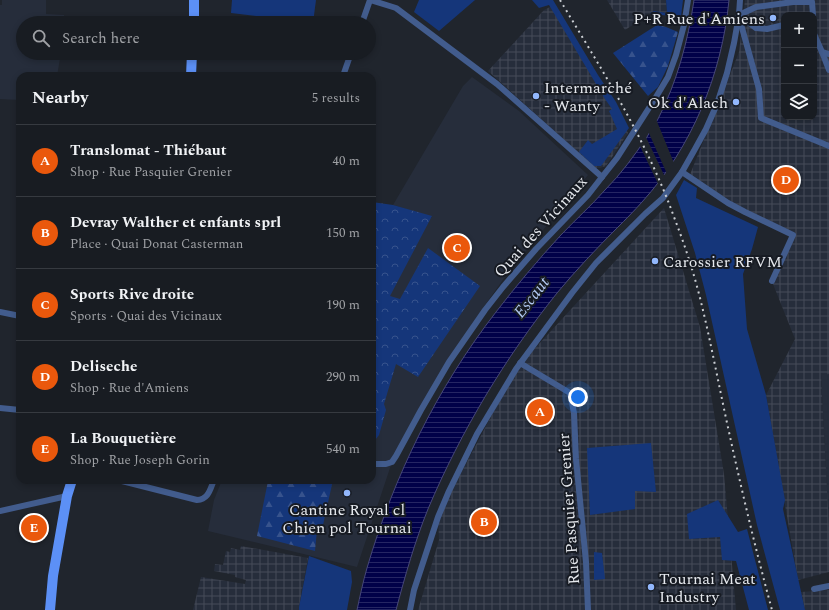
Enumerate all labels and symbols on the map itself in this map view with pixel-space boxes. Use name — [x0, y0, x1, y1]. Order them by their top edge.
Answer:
place label: P+R Rue d'Amiens — [633, 7, 765, 31]
marker: P+R Rue d'Amiens — [768, 13, 778, 23]
place label: Intermarché - Wanty — [544, 76, 632, 118]
marker: Intermarché - Wanty — [531, 91, 541, 101]
place label: Ok d'Alach — [648, 91, 728, 115]
marker: Ok d'Alach — [731, 97, 741, 107]
pin: D — [773, 165, 799, 195]
street label: Quai des Vicinaux — [488, 170, 593, 283]
pin: C — [444, 233, 470, 263]
place label: Carossier RFVM — [663, 250, 782, 274]
marker: Carossier RFVM — [650, 256, 660, 266]
water label: Escaut — [507, 271, 557, 324]
your location — [568, 387, 588, 407]
pin: A — [527, 397, 553, 427]
street label: Rue Pasquier Grenier — [552, 432, 586, 585]
marker: Cantine Royal cl Chien pol Tournai — [342, 488, 352, 498]
place label: Cantine Royal cl Chien pol Tournai — [282, 498, 412, 540]
pin: B — [471, 507, 497, 537]
pin: E — [21, 513, 47, 543]
place label: Tournai Meat Industry — [659, 567, 756, 609]
marker: Tournai Meat Industry — [646, 582, 656, 592]

